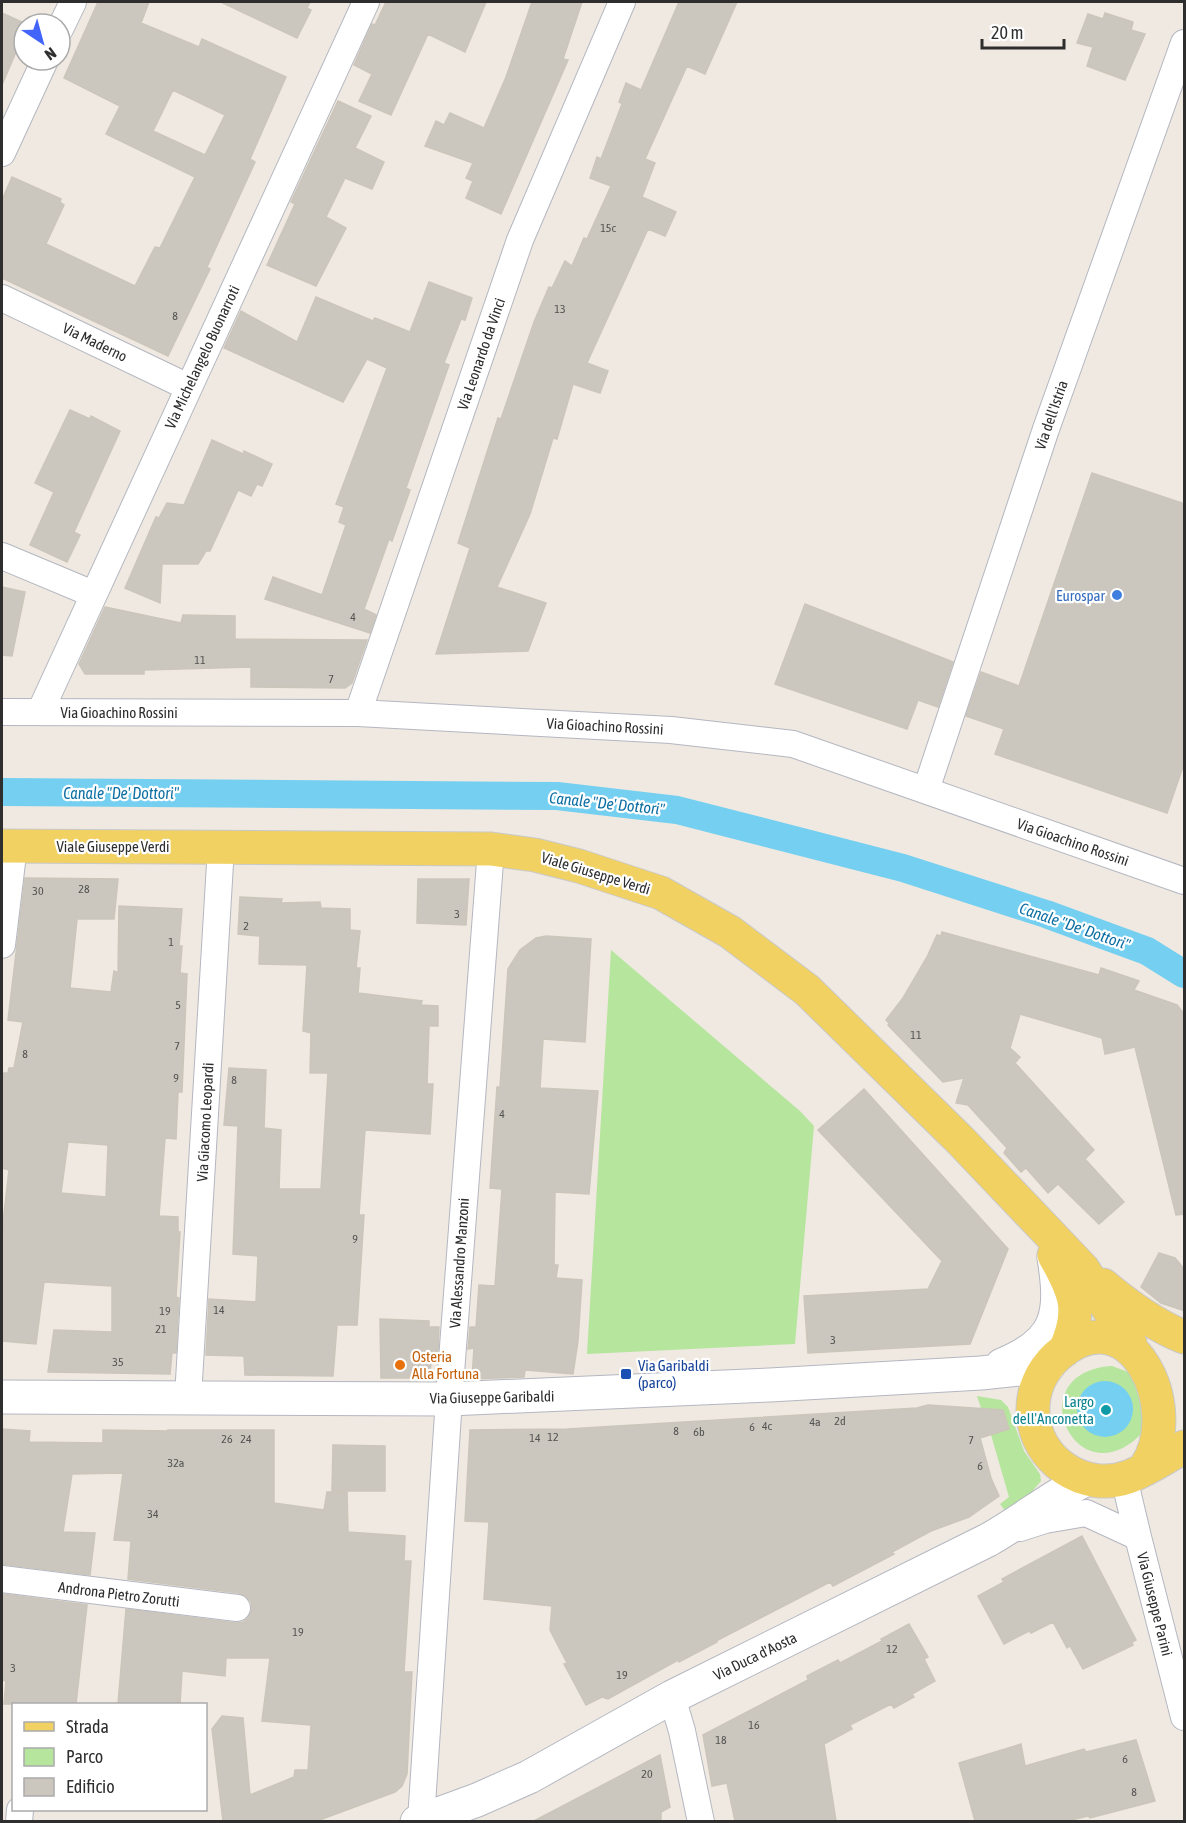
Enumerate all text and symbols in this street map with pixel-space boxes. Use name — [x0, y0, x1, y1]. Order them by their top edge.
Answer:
north arrow — [12, 12, 72, 72]
scale bar — [982, 12, 1064, 50]
text: 20 m — [991, 22, 1023, 43]
text: N — [42, 44, 60, 64]
house number: 15c — [600, 221, 616, 235]
street label: Via Michelangelo Buonarroti — [161, 283, 243, 431]
street label: Via Leonardo da Vinci — [454, 296, 508, 412]
house number: 13 — [554, 302, 566, 316]
house number: 8 — [172, 309, 178, 323]
street label: Via Maderno — [60, 319, 130, 365]
street label: Via dell'Istria — [1031, 378, 1071, 452]
place label: Eurospar — [1056, 587, 1106, 604]
marker: Eurospar — [1110, 588, 1124, 602]
house number: 4 — [350, 610, 356, 624]
house number: 11 — [194, 653, 206, 667]
house number: 7 — [328, 672, 334, 686]
street label: Via Gioachino Rossini — [60, 704, 178, 721]
street label: Via Gioachino Rossini — [546, 714, 664, 738]
water label: Canale "De' Dottori" — [63, 784, 180, 802]
water label: Canale "De' Dottori" — [549, 788, 666, 818]
street label: Via Gioachino Rossini — [1015, 815, 1131, 869]
street label: Viale Giuseppe Verdi — [57, 838, 170, 855]
street label: Viale Giuseppe Verdi — [539, 848, 653, 898]
house number: 28 — [78, 882, 90, 896]
house number: 30 — [32, 884, 44, 898]
water label: Canale "De' Dottori" — [1017, 899, 1133, 954]
house number: 3 — [454, 907, 460, 921]
house number: 2 — [243, 919, 249, 933]
house number: 1 — [168, 935, 174, 949]
house number: 5 — [175, 998, 181, 1012]
house number: 11 — [910, 1028, 922, 1042]
house number: 7 — [174, 1039, 180, 1053]
house number: 8 — [22, 1047, 28, 1061]
street label: Via Giacomo Leopardi — [193, 1062, 217, 1182]
house number: 9 — [173, 1071, 179, 1085]
house number: 8 — [231, 1073, 237, 1087]
house number: 4 — [499, 1107, 505, 1121]
street label: Via Alessandro Manzoni — [446, 1197, 472, 1329]
house number: 9 — [352, 1232, 358, 1246]
house number: 14 — [213, 1303, 225, 1317]
house number: 19 — [159, 1304, 171, 1318]
house number: 21 — [155, 1322, 167, 1336]
house number: 3 — [830, 1333, 836, 1347]
place label: Osteria Alla Fortuna — [412, 1348, 479, 1382]
house number: 35 — [112, 1355, 124, 1369]
place label: Via Garibaldi (parco) — [638, 1357, 709, 1391]
marker: Osteria Alla Fortuna — [393, 1358, 407, 1372]
marker: Via Garibaldi (parco) — [619, 1367, 633, 1381]
street label: Via Giuseppe Garibaldi — [429, 1387, 555, 1407]
place label: Largo dell'Anconetta — [1013, 1393, 1094, 1427]
marker: Largo dell'Anconetta — [1099, 1403, 1113, 1417]
house number: 2d — [834, 1414, 846, 1428]
house number: 4a — [809, 1415, 821, 1429]
house number: 4c — [762, 1419, 773, 1433]
house number: 6 — [749, 1420, 755, 1434]
house number: 8 — [673, 1424, 679, 1438]
house number: 6b — [693, 1425, 705, 1439]
house number: 12 — [547, 1430, 559, 1444]
house number: 14 — [529, 1431, 541, 1445]
house number: 26 — [221, 1432, 233, 1446]
house number: 24 — [240, 1432, 252, 1446]
house number: 7 — [968, 1433, 974, 1447]
house number: 32a — [168, 1456, 184, 1470]
house number: 6 — [977, 1459, 983, 1473]
house number: 34 — [147, 1507, 159, 1521]
street label: Via Giuseppe Parini — [1134, 1550, 1176, 1658]
street label: Androna Pietro Zorutti — [57, 1578, 181, 1610]
house number: 19 — [292, 1625, 304, 1639]
street label: Via Duca d'Aosta — [711, 1628, 799, 1684]
house number: 12 — [886, 1642, 898, 1656]
house number: 3 — [10, 1661, 16, 1675]
house number: 19 — [616, 1668, 628, 1682]
legend — [12, 1703, 207, 1811]
text: Strada — [66, 1716, 109, 1737]
house number: 16 — [748, 1718, 760, 1732]
house number: 18 — [715, 1733, 727, 1747]
text: Parco — [66, 1746, 103, 1767]
house number: 6 — [1122, 1752, 1128, 1766]
house number: 20 — [641, 1767, 653, 1781]
text: Edificio — [66, 1776, 115, 1797]
house number: 8 — [1131, 1785, 1137, 1799]

